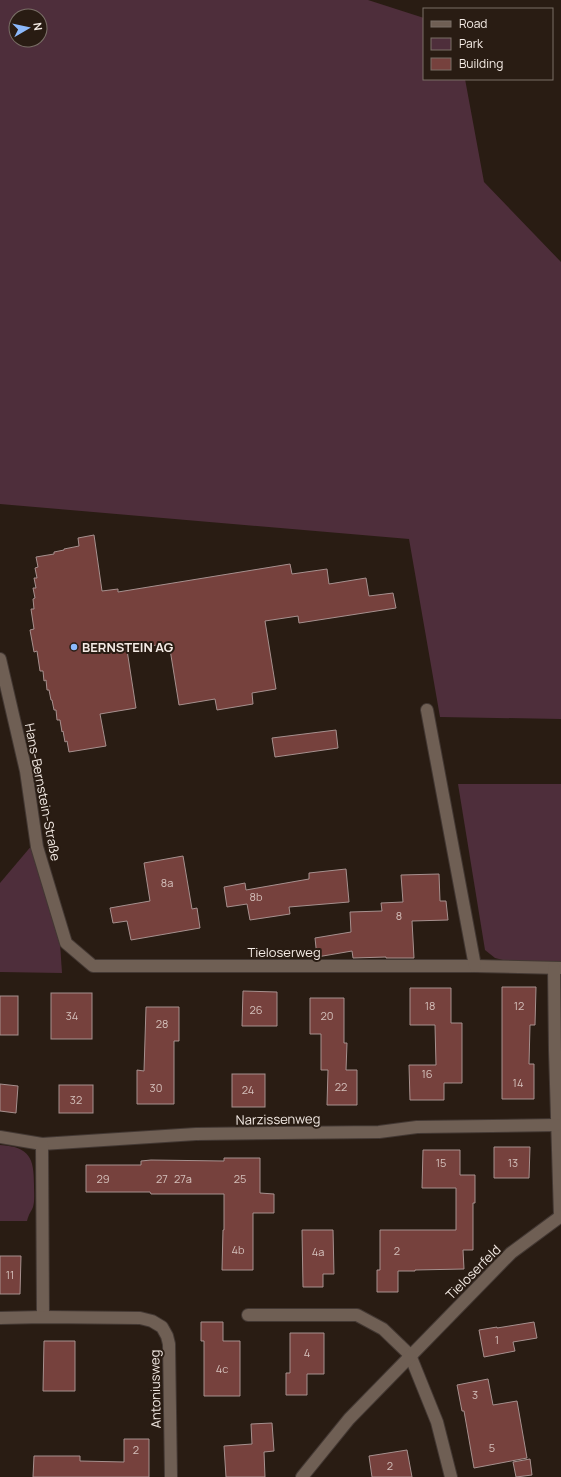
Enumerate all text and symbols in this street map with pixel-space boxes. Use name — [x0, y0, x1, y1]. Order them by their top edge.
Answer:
north arrow — [8, 8, 48, 48]
legend — [423, 8, 553, 80]
text: Road — [459, 15, 487, 32]
text: N — [30, 21, 46, 32]
text: Park — [459, 35, 484, 52]
text: Building — [459, 55, 503, 72]
place label: BERNSTEIN AG — [82, 638, 174, 656]
marker: BERNSTEIN AG — [69, 642, 79, 652]
street label: Hans-Bernstein-Straße — [21, 722, 65, 863]
house number: 8a — [161, 875, 173, 890]
house number: 8b — [250, 889, 263, 904]
house number: 8 — [396, 908, 402, 923]
street label: Tieloserweg — [247, 943, 321, 961]
house number: 18 — [425, 998, 435, 1013]
house number: 12 — [514, 998, 524, 1013]
house number: 26 — [249, 1002, 263, 1017]
house number: 34 — [66, 1008, 78, 1023]
house number: 20 — [321, 1008, 333, 1023]
house number: 28 — [156, 1016, 168, 1031]
house number: 16 — [421, 1066, 433, 1081]
house number: 14 — [513, 1075, 523, 1090]
house number: 22 — [335, 1079, 347, 1094]
house number: 30 — [150, 1080, 162, 1095]
house number: 24 — [242, 1082, 254, 1097]
house number: 32 — [70, 1092, 82, 1107]
street label: Narzissenweg — [236, 1109, 320, 1129]
house number: 15 — [436, 1155, 446, 1170]
house number: 13 — [508, 1155, 518, 1170]
house number: 29 — [96, 1171, 110, 1186]
house number: 27 — [156, 1171, 168, 1186]
house number: 27a — [174, 1171, 192, 1186]
house number: 25 — [234, 1171, 246, 1186]
street label: Tieloserfeld — [442, 1241, 504, 1303]
house number: 4b — [232, 1242, 245, 1257]
house number: 2 — [394, 1243, 400, 1258]
house number: 4a — [312, 1244, 324, 1259]
house number: 11 — [6, 1267, 14, 1282]
house number: 1 — [495, 1332, 499, 1347]
house number: 4 — [304, 1345, 310, 1360]
street label: Antoniusweg — [145, 1350, 165, 1428]
house number: 4c — [216, 1361, 228, 1376]
house number: 3 — [472, 1387, 478, 1402]
house number: 5 — [489, 1440, 495, 1455]
house number: 2 — [133, 1442, 139, 1457]
house number: 2 — [387, 1458, 393, 1473]

